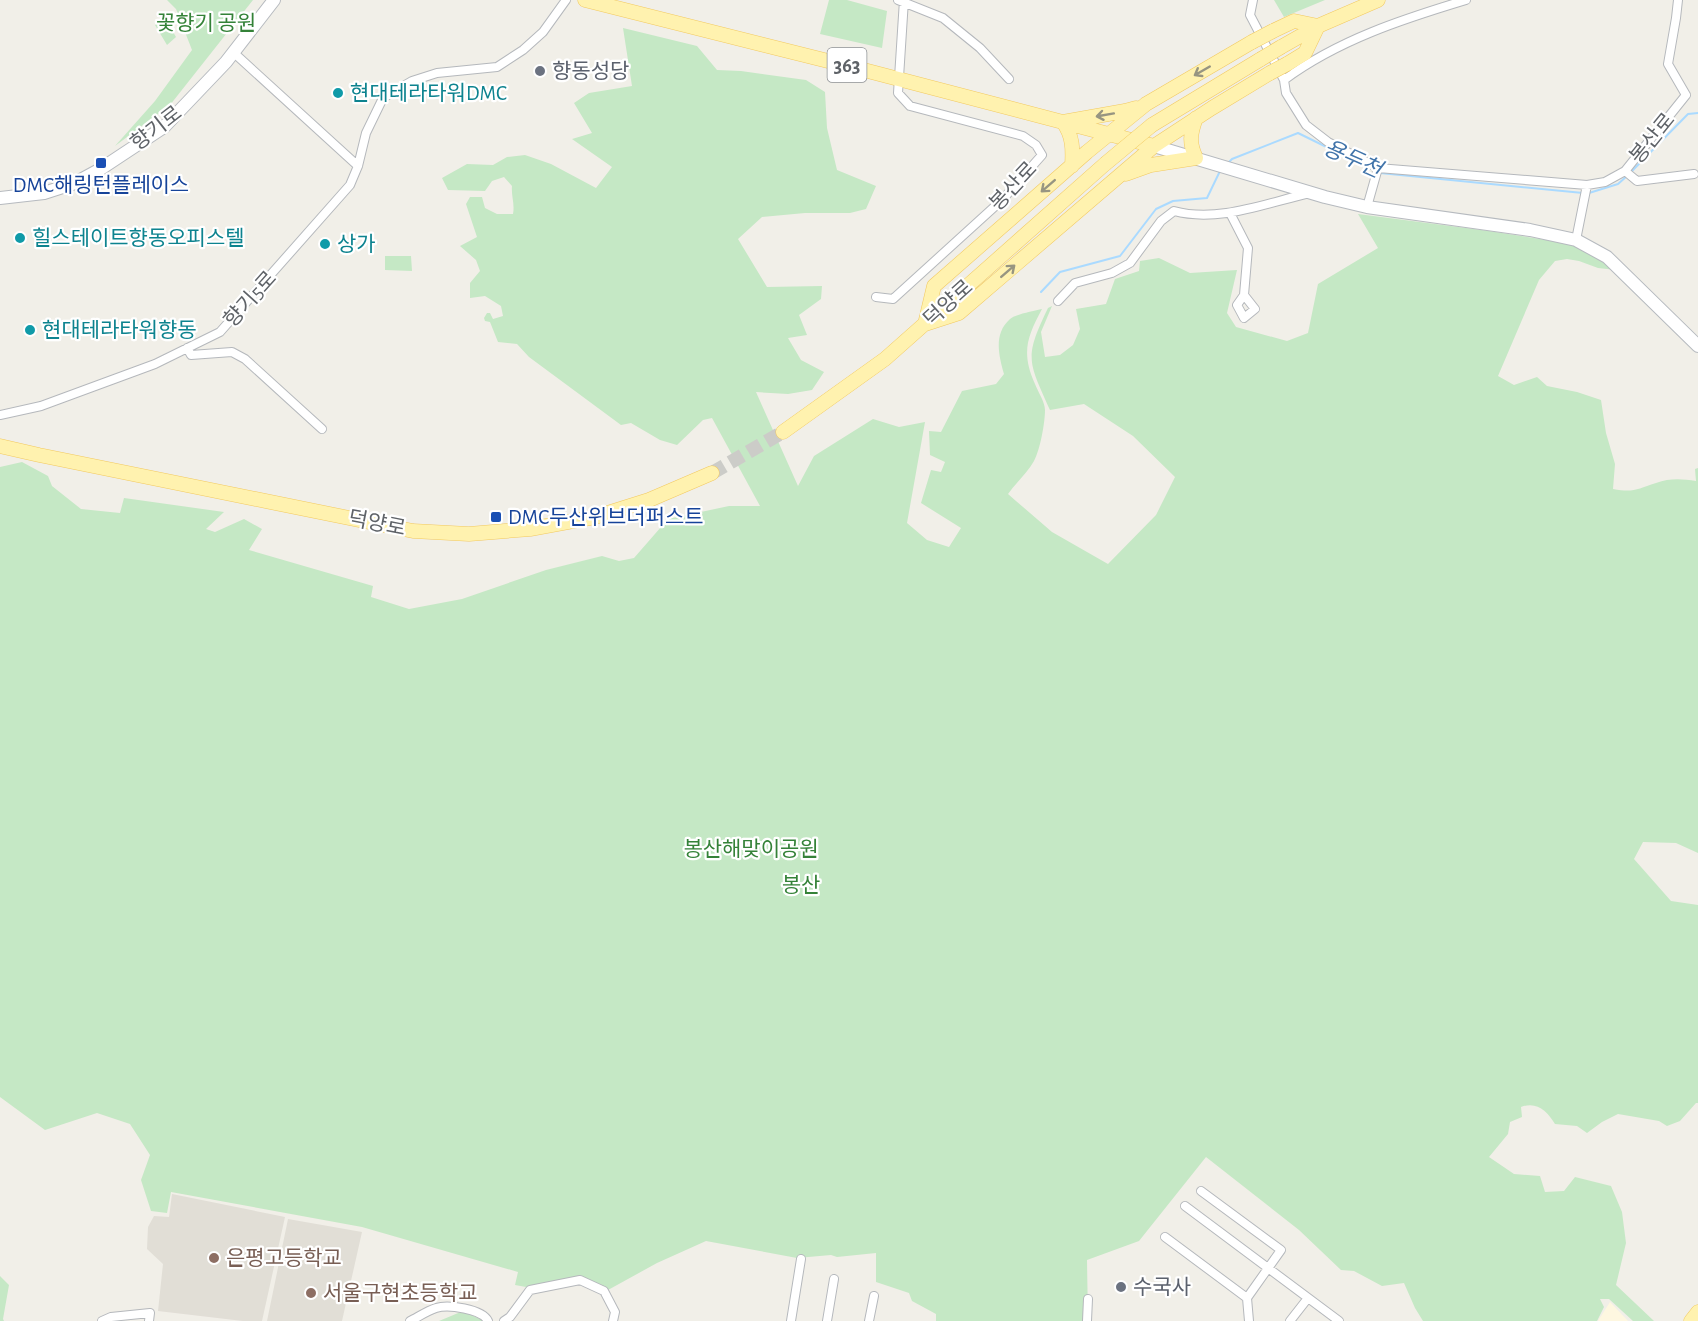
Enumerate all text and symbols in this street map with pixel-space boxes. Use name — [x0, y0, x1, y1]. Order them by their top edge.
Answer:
park label: 꽃향기 공원 — [156, 12, 256, 34]
road number: 363 — [828, 48, 866, 82]
place label: 향동성당 — [552, 60, 629, 82]
marker: 향동성당 — [533, 64, 547, 78]
one-way arrow — [1194, 66, 1211, 78]
place label: 현대테라타워DMC — [350, 82, 507, 104]
marker: 현대테라타워DMC — [331, 86, 345, 100]
street label: 향기로 — [126, 101, 186, 155]
one-way arrow — [1096, 109, 1115, 120]
street label: 봉산로 — [1625, 109, 1679, 167]
water label: 용두천 — [1320, 136, 1388, 182]
marker: DMC해링턴플레이스 — [94, 156, 108, 170]
street label: 봉산로 — [985, 157, 1041, 215]
place label: DMC해링턴플레이스 — [13, 174, 189, 196]
one-way arrow — [1041, 179, 1056, 193]
place label: 힐스테이트향동오피스텔 — [32, 227, 245, 249]
marker: 힐스테이트향동오피스텔 — [13, 231, 27, 245]
place label: 상가 — [337, 233, 376, 255]
marker: 상가 — [318, 237, 332, 251]
one-way arrow — [1000, 264, 1015, 278]
street label: 향기5로 — [219, 267, 281, 331]
street label: 덕양로 — [919, 275, 977, 331]
place label: 현대테라타워향동 — [42, 319, 197, 341]
marker: 현대테라타워향동 — [23, 323, 37, 337]
place label: DMC두산위브더퍼스트 — [508, 506, 704, 528]
street label: 덕양로 — [346, 507, 408, 539]
marker: DMC두산위브더퍼스트 — [489, 510, 503, 524]
park label: 봉산해맞이공원 — [683, 838, 819, 860]
park label: 봉산 — [782, 874, 820, 896]
place label: 은평고등학교 — [226, 1247, 342, 1269]
marker: 은평고등학교 — [207, 1251, 221, 1265]
place label: 수국사 — [1133, 1276, 1191, 1298]
marker: 수국사 — [1114, 1280, 1128, 1294]
place label: 서울구현초등학교 — [323, 1282, 478, 1304]
marker: 서울구현초등학교 — [304, 1286, 318, 1300]

